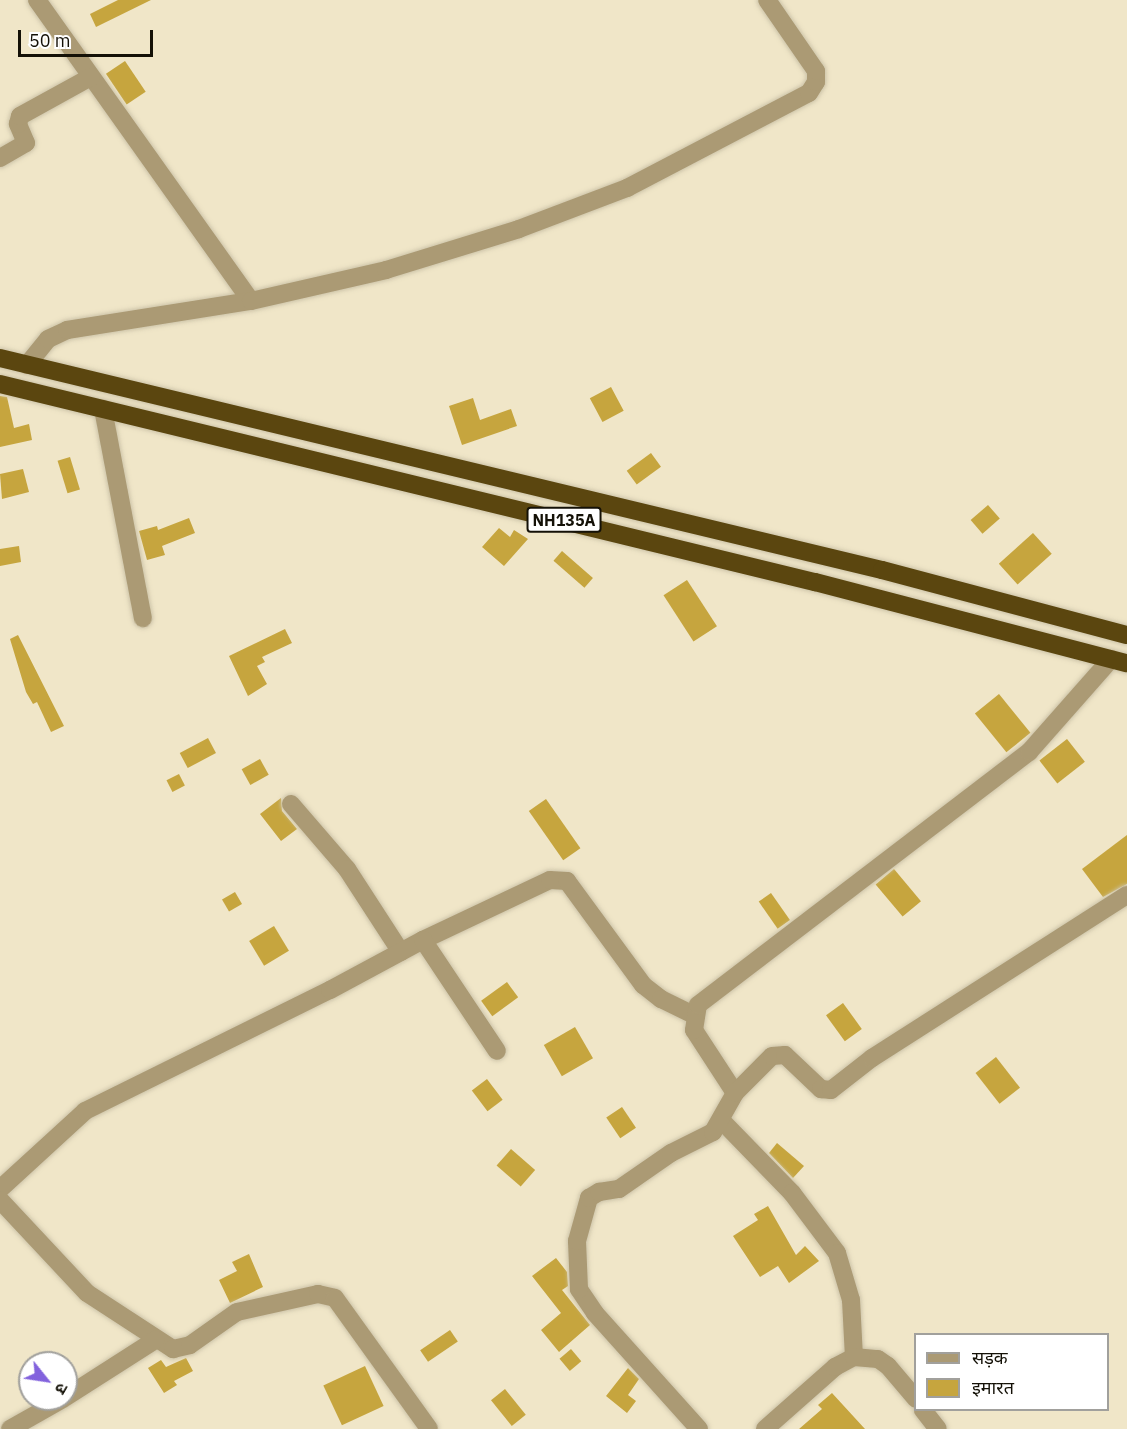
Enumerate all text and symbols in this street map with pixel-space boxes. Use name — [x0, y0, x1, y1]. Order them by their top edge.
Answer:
scale bar — [21, 18, 156, 56]
text: 50 m — [29, 29, 71, 52]
road number: NH135A — [526, 507, 602, 533]
legend — [914, 1333, 1109, 1411]
text: सड़क — [972, 1346, 1008, 1369]
north arrow — [18, 1351, 78, 1411]
text: इमारत — [972, 1376, 1014, 1399]
text: उ — [51, 1380, 73, 1398]

